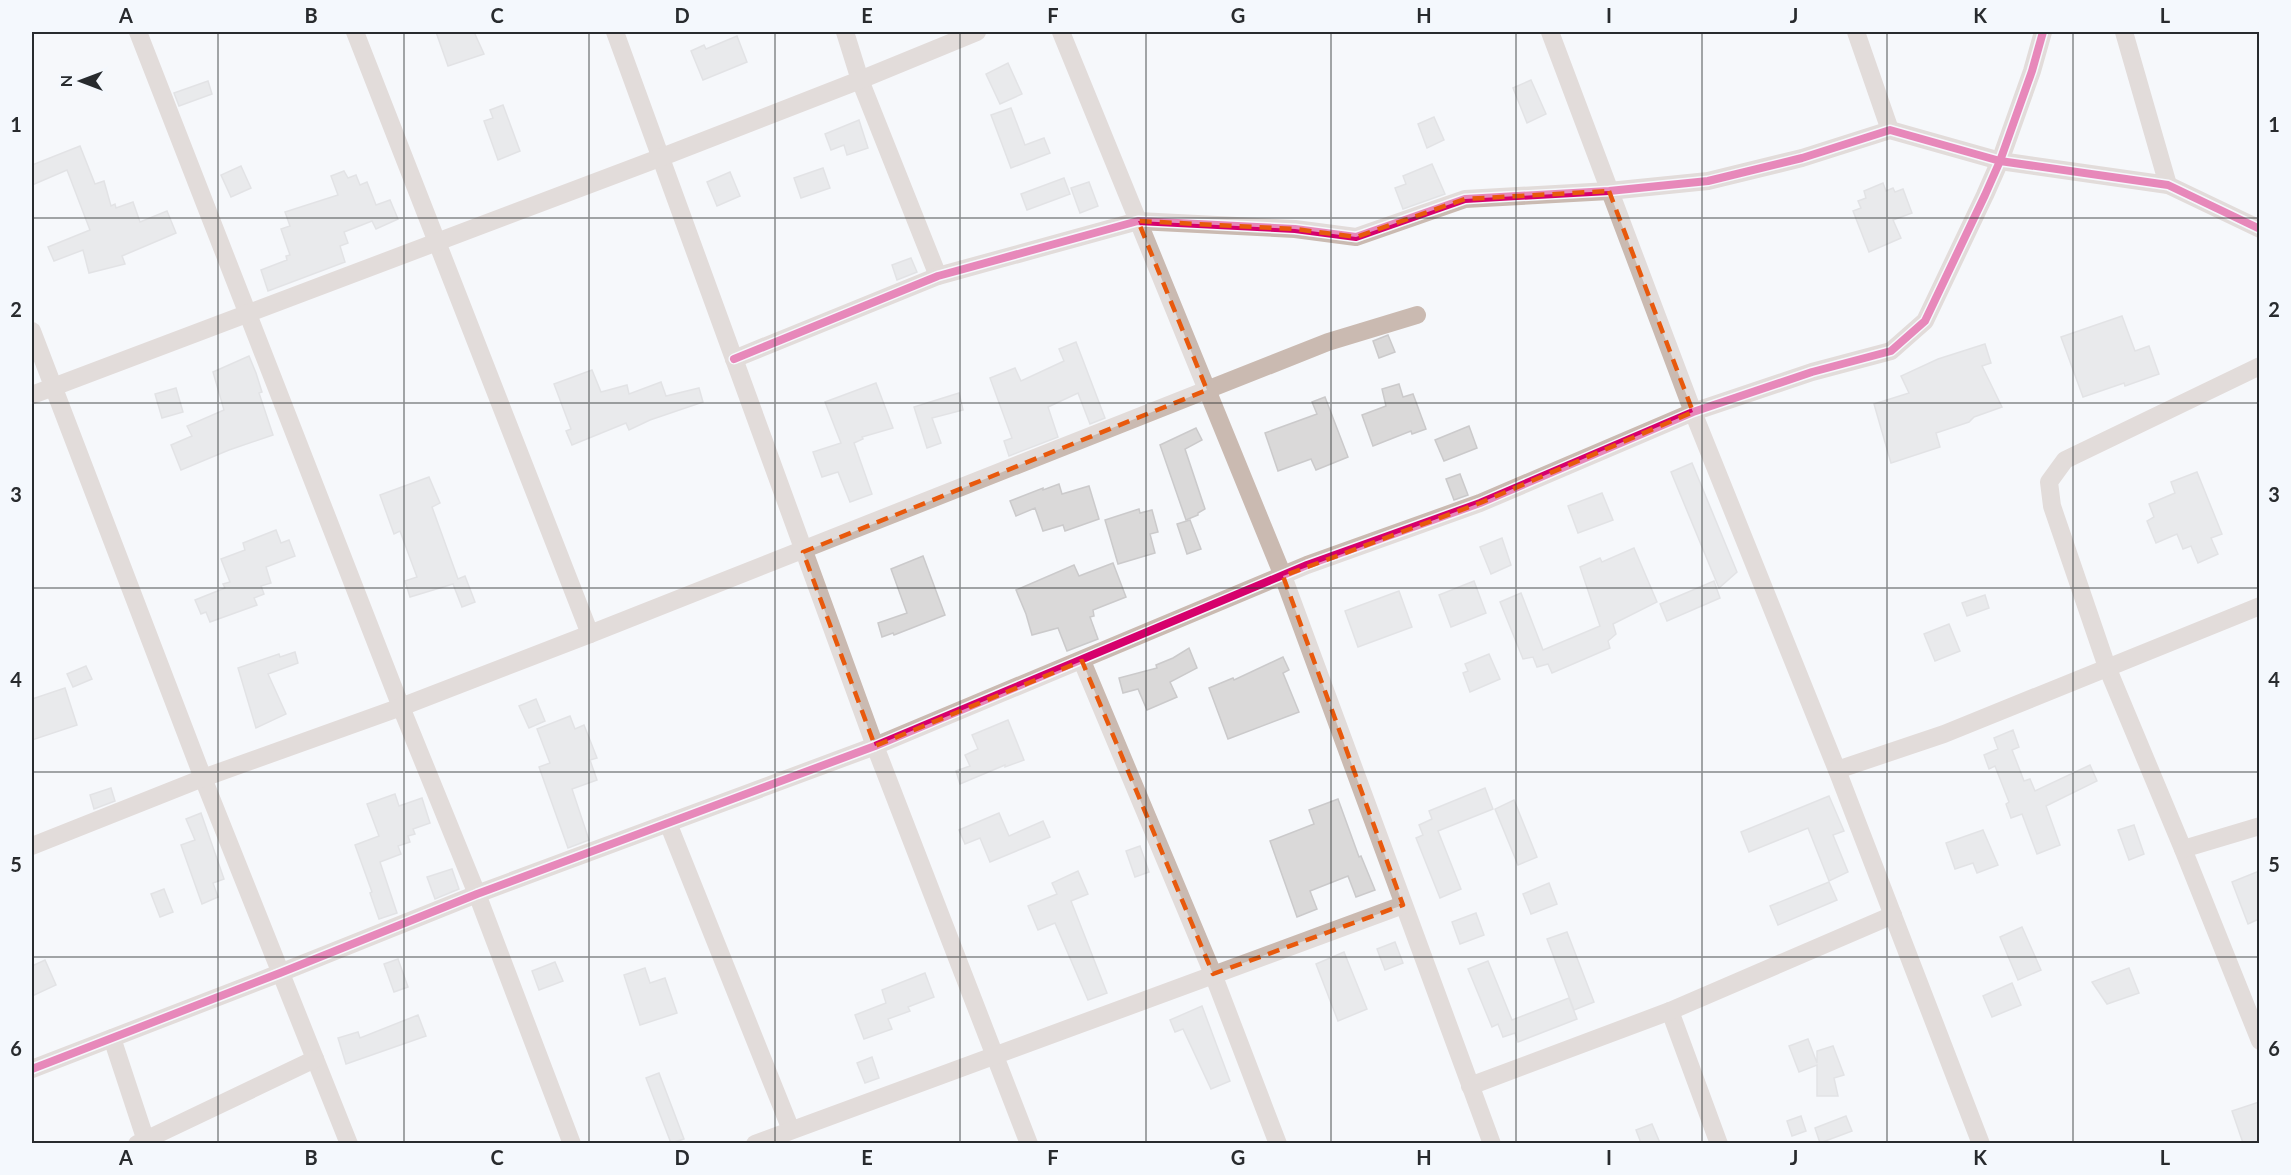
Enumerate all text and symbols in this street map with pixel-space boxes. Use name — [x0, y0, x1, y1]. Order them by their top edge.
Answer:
text: A — [118, 3, 133, 27]
text: B — [304, 3, 318, 27]
text: C — [490, 3, 504, 27]
text: D — [674, 3, 690, 27]
text: E — [861, 3, 873, 27]
text: F — [1047, 3, 1059, 27]
text: G — [1231, 3, 1245, 27]
text: H — [1416, 3, 1432, 27]
text: I — [1606, 3, 1612, 27]
text: J — [1790, 3, 1798, 27]
text: K — [1973, 3, 1987, 27]
text: L — [2160, 3, 2171, 27]
north arrow — [51, 51, 111, 111]
text: N — [56, 75, 75, 87]
text: 1 — [10, 112, 22, 136]
text: 1 — [2268, 112, 2280, 136]
text: 2 — [10, 297, 22, 321]
text: 2 — [2268, 297, 2280, 321]
text: 3 — [10, 482, 22, 506]
text: 3 — [2268, 482, 2280, 506]
text: 4 — [10, 667, 22, 691]
text: 4 — [2268, 667, 2280, 691]
text: 5 — [10, 852, 22, 876]
text: 5 — [2268, 852, 2280, 876]
text: 6 — [10, 1036, 22, 1060]
text: 6 — [2268, 1036, 2280, 1060]
text: A — [118, 1145, 133, 1169]
text: B — [304, 1145, 318, 1169]
text: C — [490, 1145, 504, 1169]
text: D — [674, 1145, 690, 1169]
text: E — [861, 1145, 873, 1169]
text: F — [1047, 1145, 1059, 1169]
text: G — [1231, 1145, 1245, 1169]
text: H — [1416, 1145, 1432, 1169]
text: I — [1606, 1145, 1612, 1169]
text: J — [1790, 1145, 1798, 1169]
text: K — [1973, 1145, 1987, 1169]
text: L — [2160, 1145, 2171, 1169]

